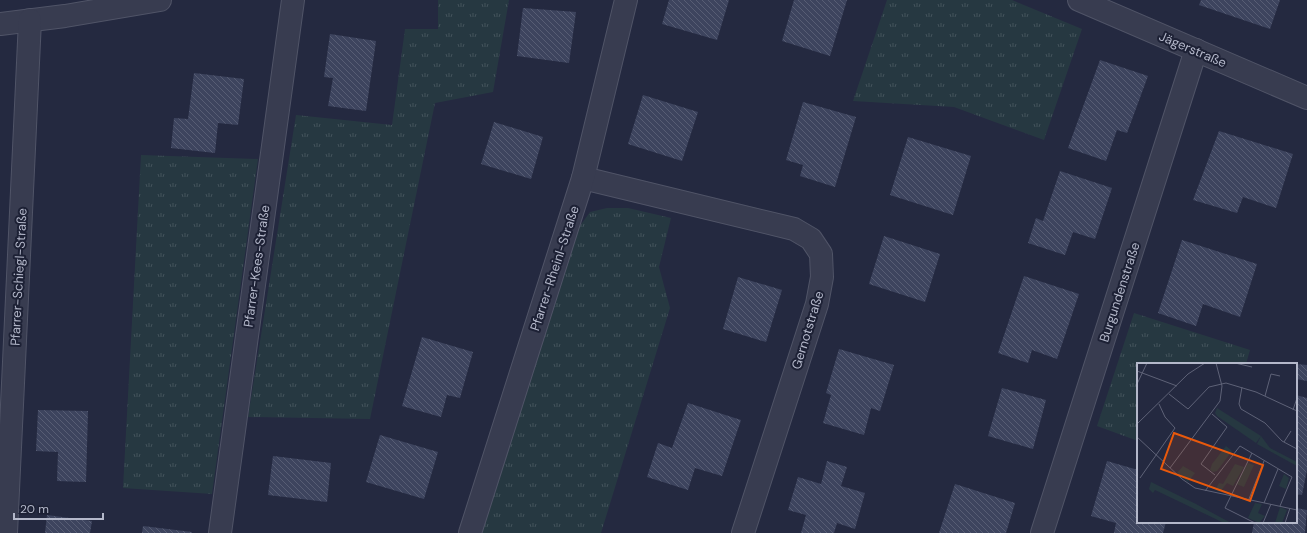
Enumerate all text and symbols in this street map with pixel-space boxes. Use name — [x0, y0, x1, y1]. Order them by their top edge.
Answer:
street label: Jägerstraße — [1156, 28, 1229, 71]
street label: Pfarrer-Rheinl-Straße — [526, 203, 583, 333]
street label: Pfarrer-Kees-Straße — [240, 204, 273, 328]
street label: Pfarrer-Schiegl-Straße — [6, 208, 31, 346]
street label: Burgundenstraße — [1095, 240, 1144, 344]
street label: Gernotstraße — [787, 289, 827, 371]
inset map — [1137, 363, 1297, 523]
scale bar — [14, 495, 103, 521]
text: 20 m — [20, 501, 49, 517]

